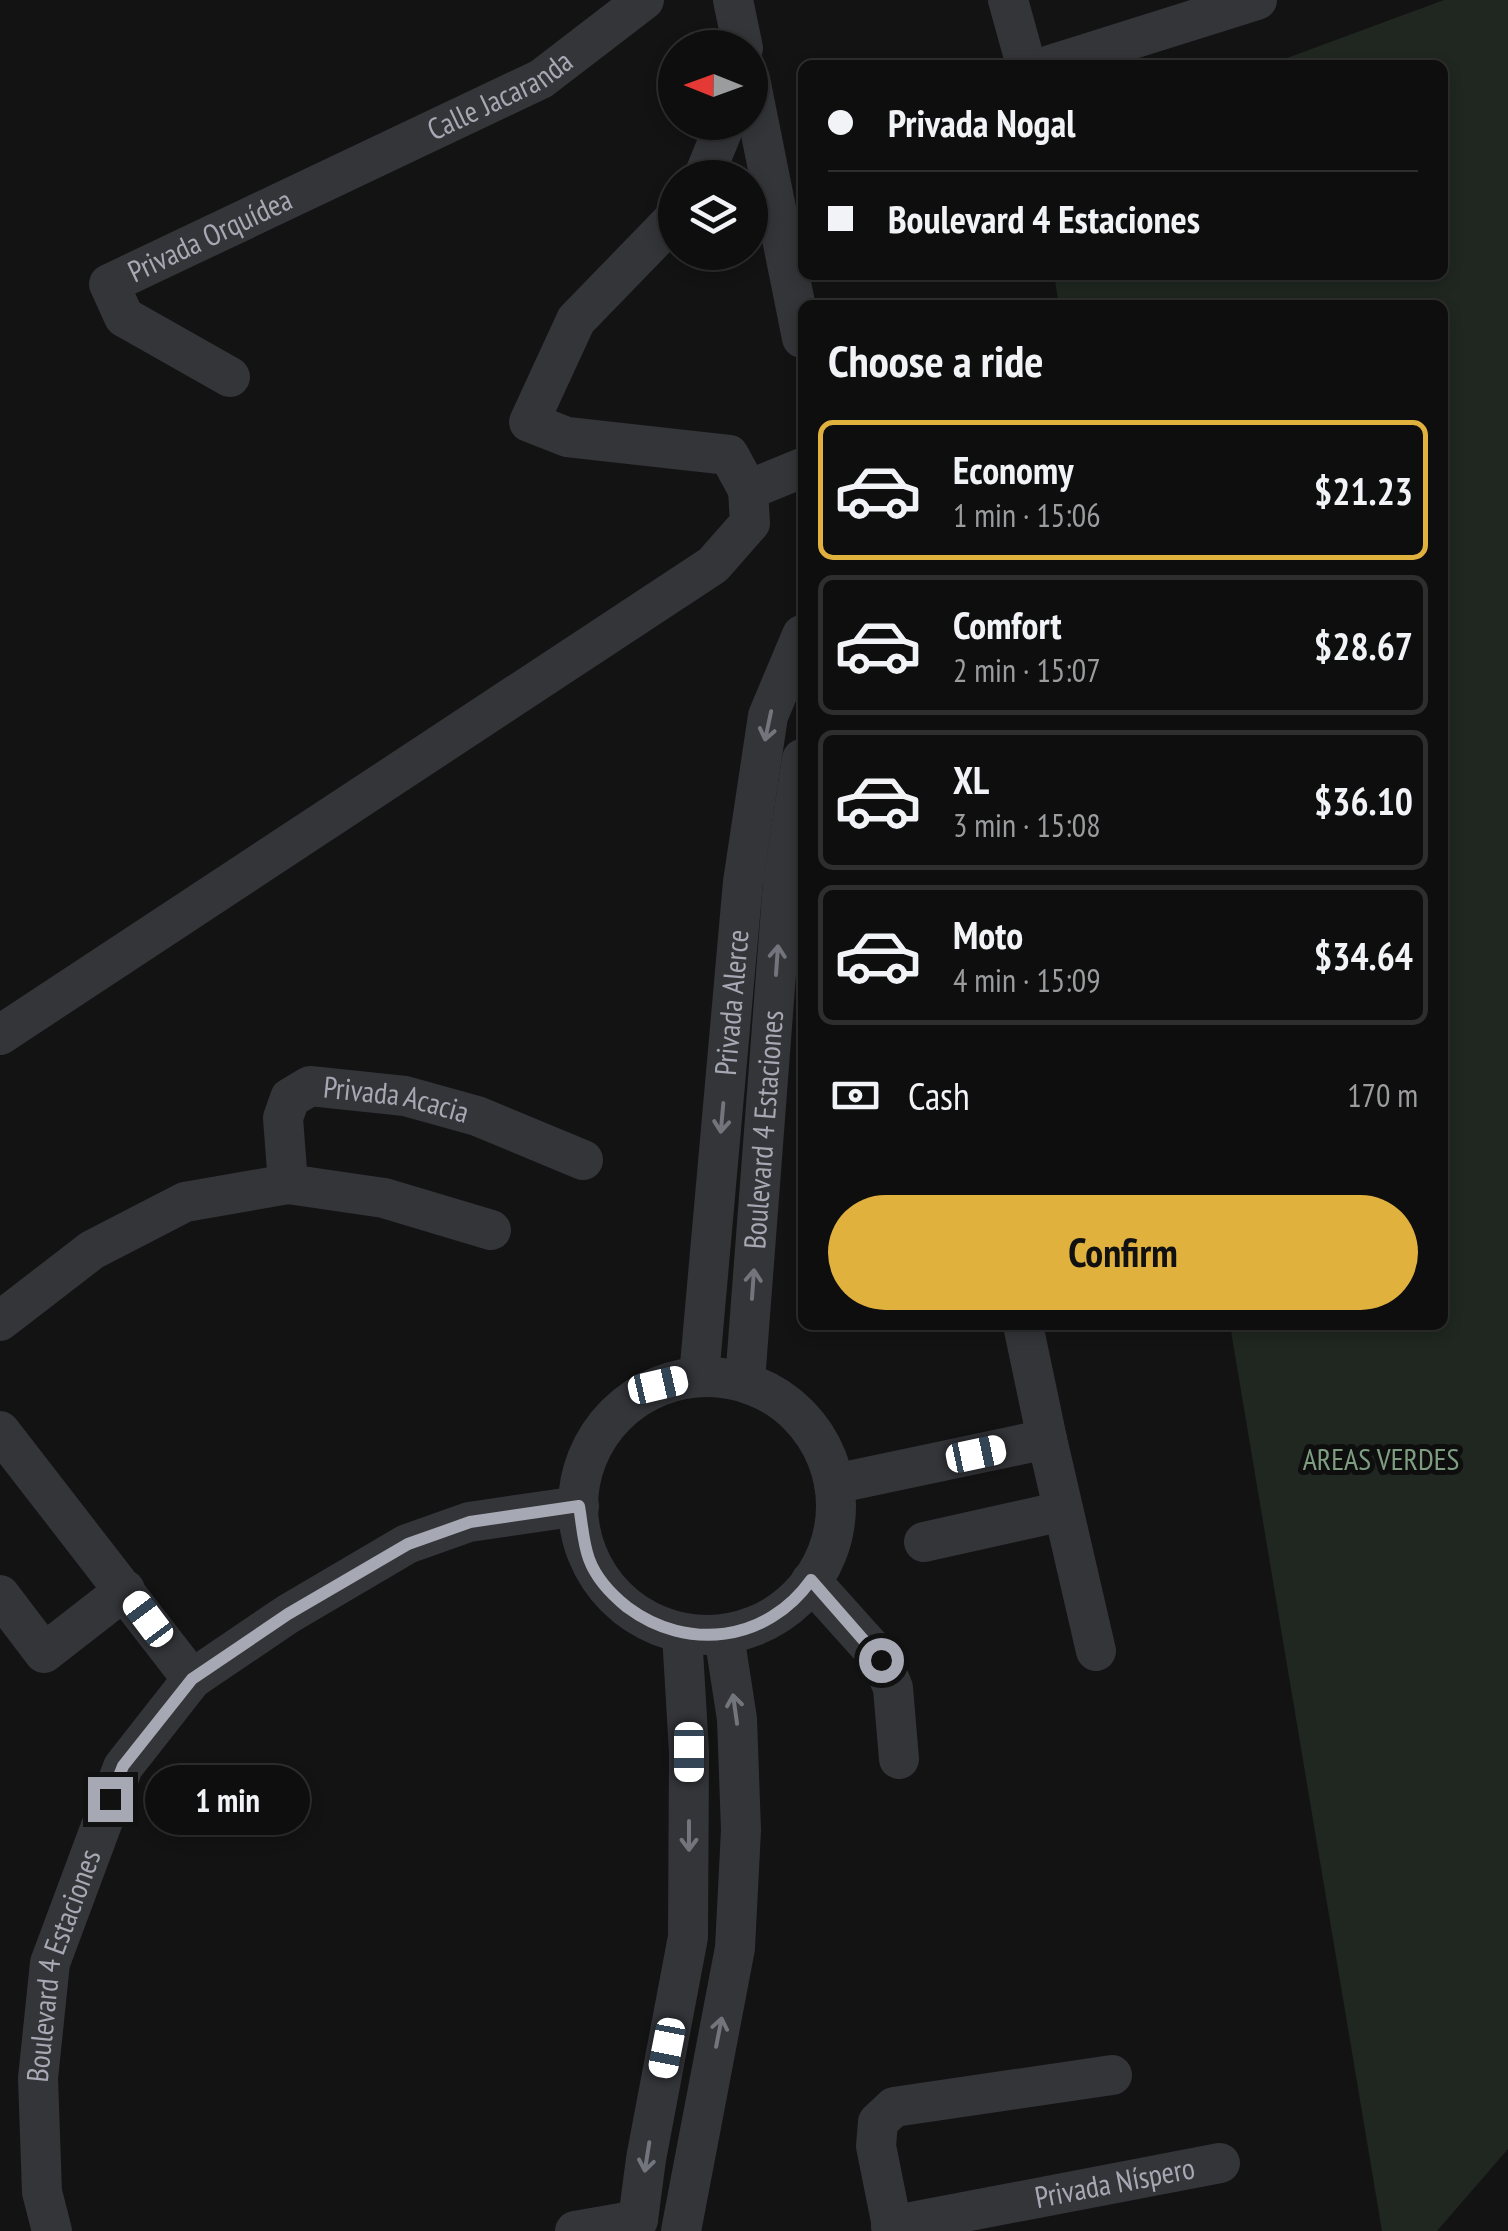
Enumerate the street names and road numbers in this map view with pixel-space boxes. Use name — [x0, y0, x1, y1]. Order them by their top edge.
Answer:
street label: Calle Jacaranda — [420, 41, 580, 148]
street label: Privada Orquídea — [121, 179, 298, 290]
street label: Privada Alerce — [705, 928, 757, 1077]
street label: Boulevard 4 Estaciones — [734, 1009, 791, 1250]
street label: Privada Acacia — [322, 1067, 474, 1131]
street label: Boulevard 4 Estaciones — [17, 1844, 109, 2084]
street label: Privada Níspero — [1031, 2147, 1198, 2216]

